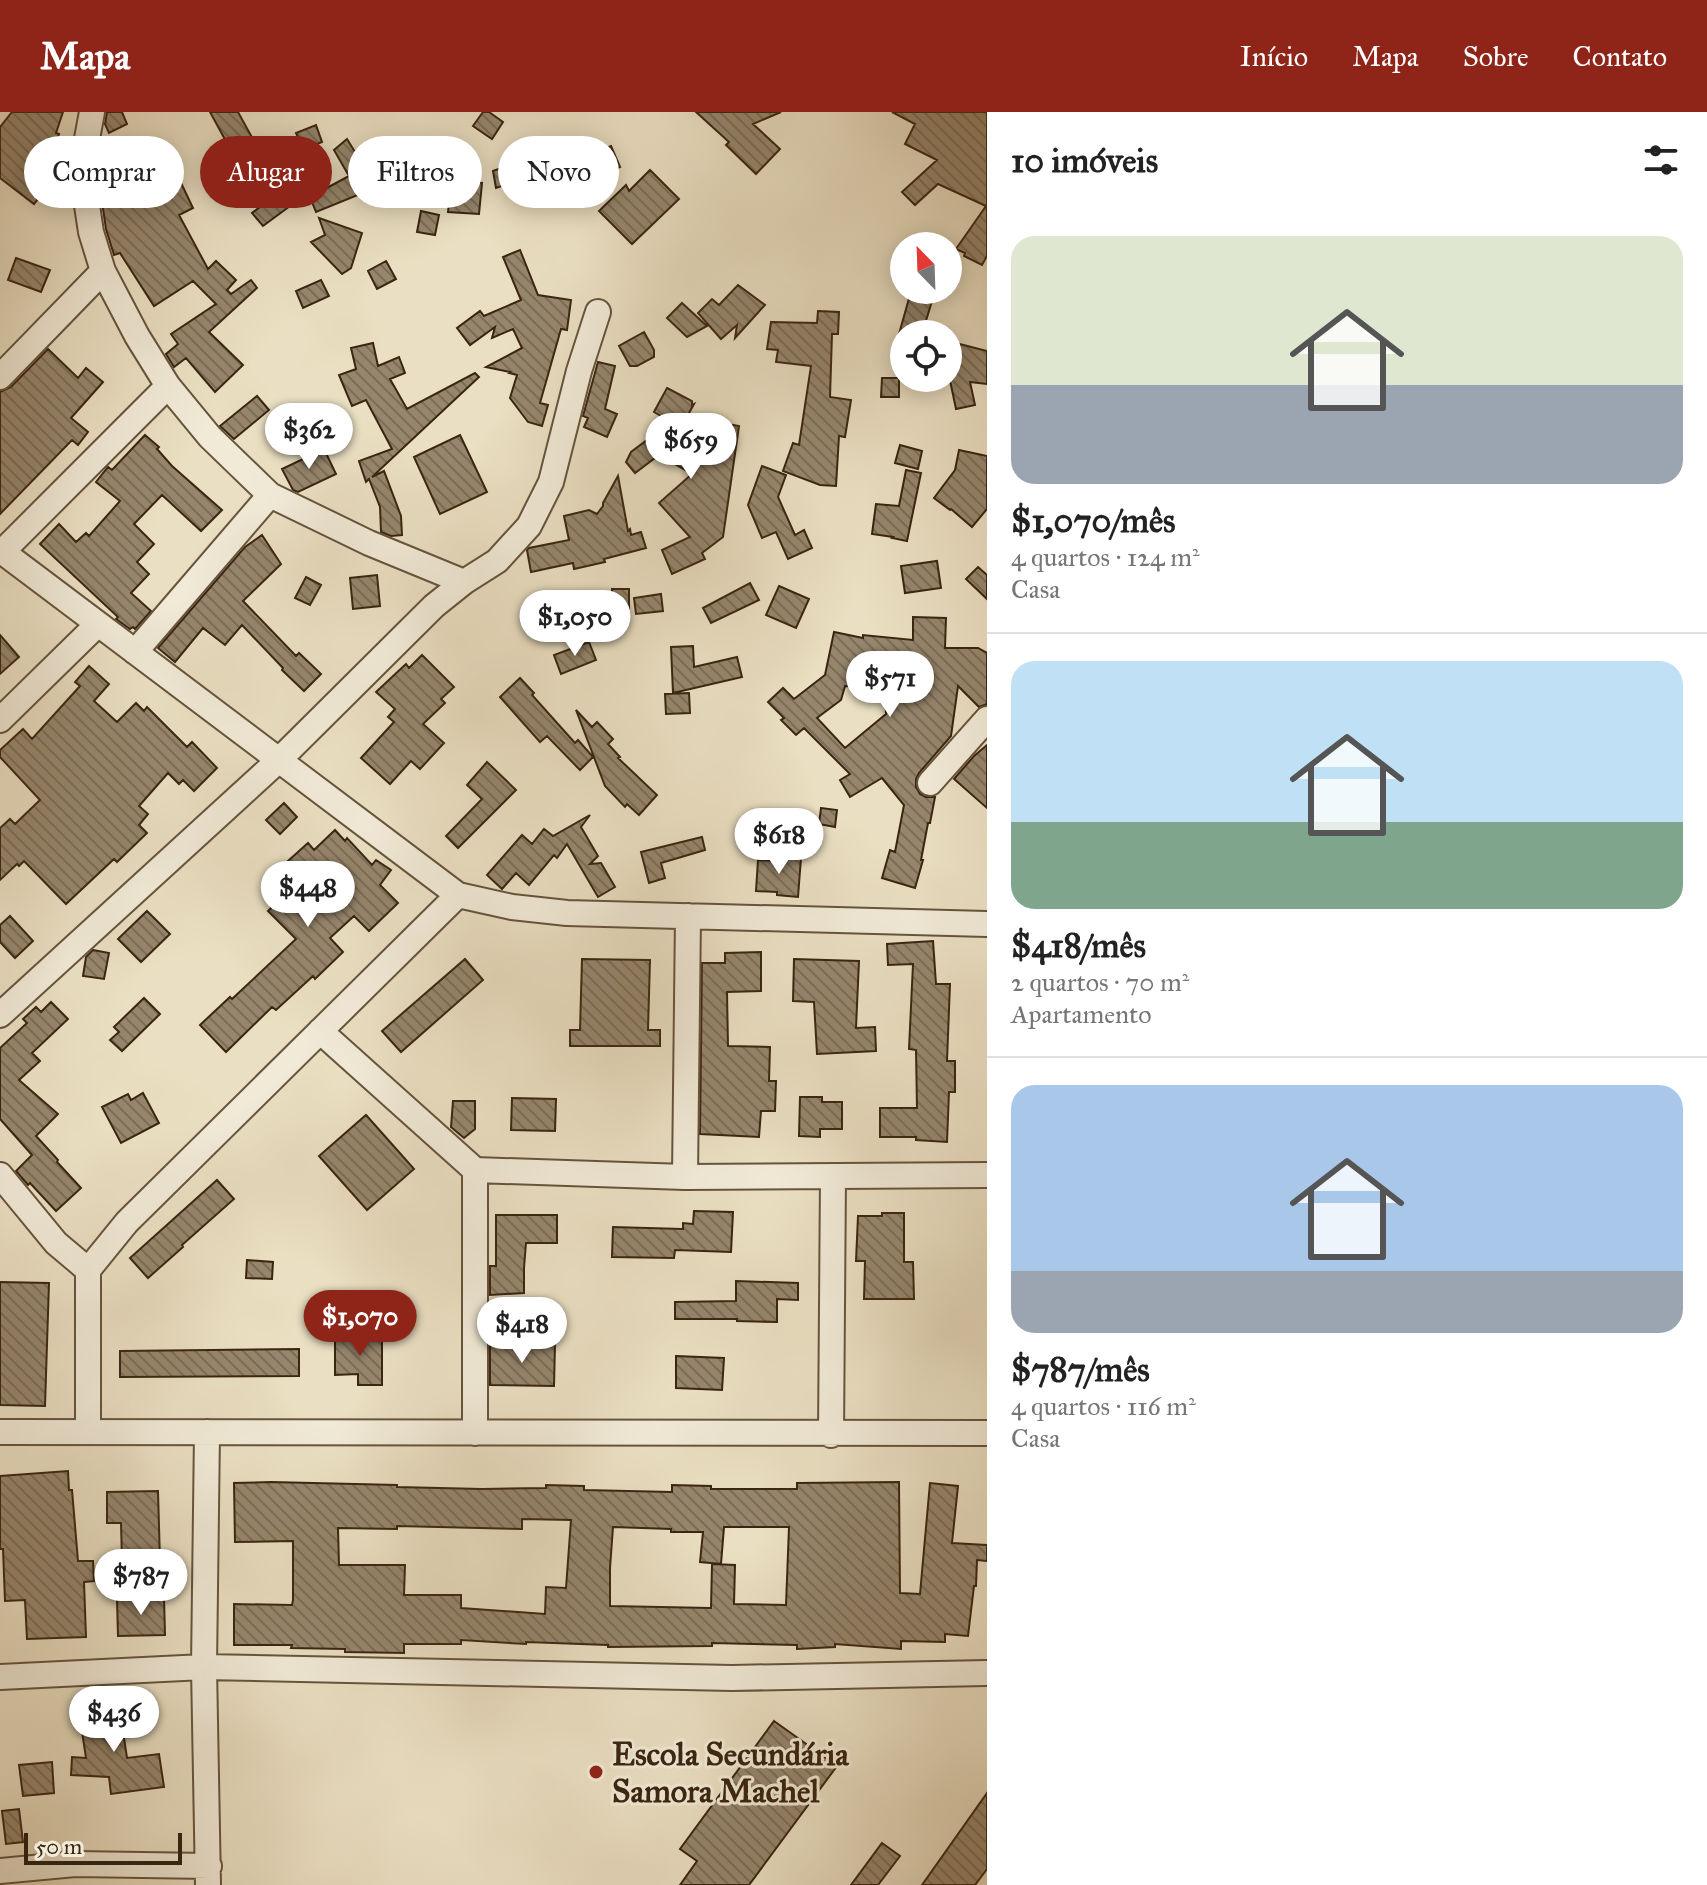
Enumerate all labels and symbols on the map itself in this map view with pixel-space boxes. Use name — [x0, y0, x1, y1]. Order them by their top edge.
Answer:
north arrow — [890, 232, 962, 304]
pin: $362 — [262, 403, 356, 471]
pin: $659 — [644, 413, 738, 481]
pin: $1,050 — [510, 590, 640, 658]
pin: $571 — [843, 651, 937, 719]
pin: $618 — [732, 808, 826, 876]
pin: $448 — [261, 861, 355, 929]
pin: $1,070 — [295, 1290, 425, 1358]
pin: $418 — [475, 1297, 569, 1365]
pin: $787 — [94, 1549, 188, 1617]
pin: $436 — [67, 1686, 161, 1754]
place label: Escola Secundária Samora Machel — [612, 1735, 850, 1811]
marker: Escola Secundária Samora Machel — [587, 1763, 605, 1781]
scale bar — [24, 1829, 182, 1865]

